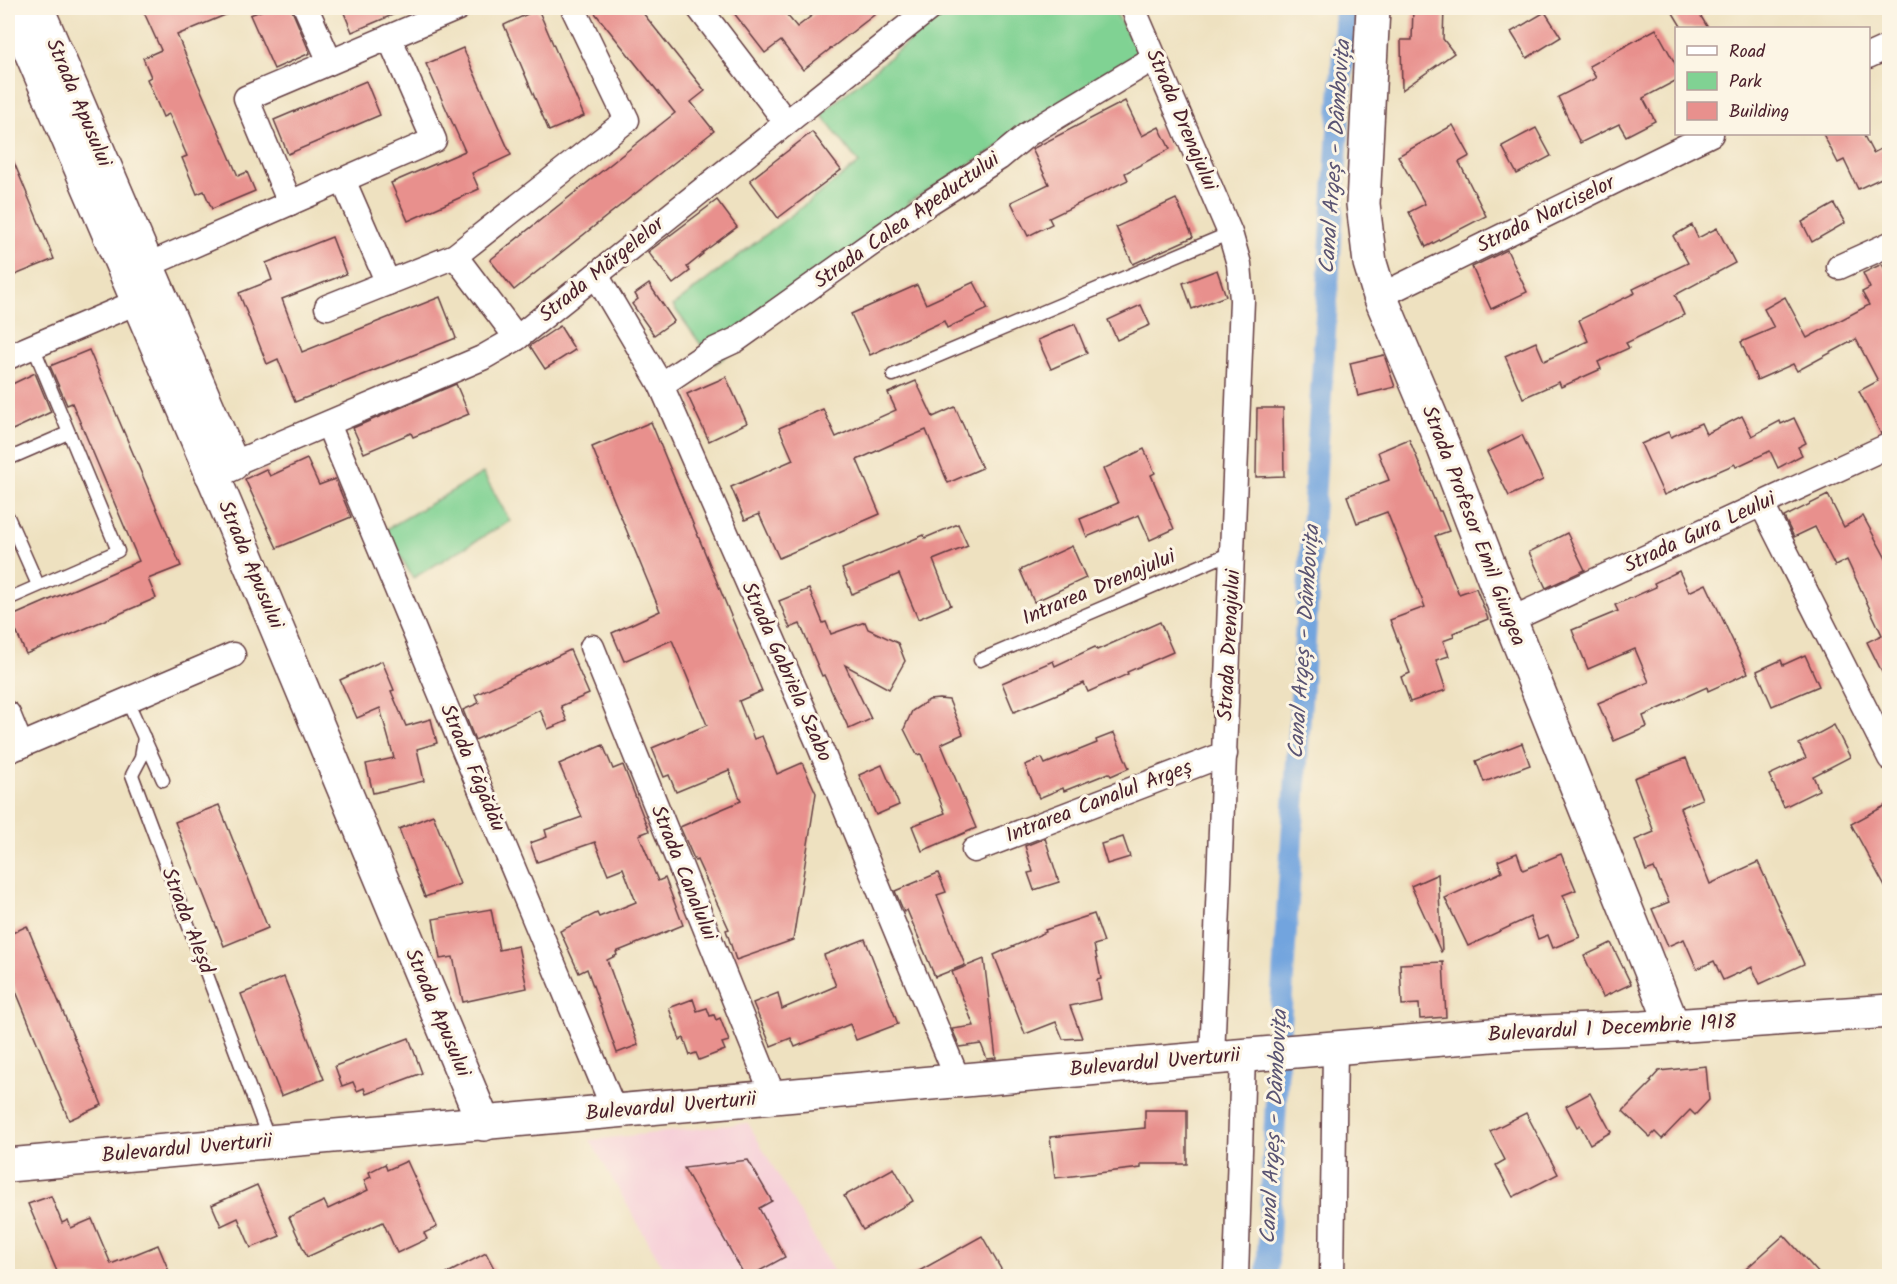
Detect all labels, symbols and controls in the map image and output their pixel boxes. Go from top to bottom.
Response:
legend [1675,27,1870,135]
street label: Strada Apusului [36,33,120,173]
water label: Canal Argeș - Dâmbovița [1310,37,1362,275]
text: Road [1729,38,1766,67]
street label: Strada Drenajului [1136,44,1226,197]
text: Park [1729,68,1762,97]
text: Building [1729,98,1789,127]
street label: Strada Calea Apeductului [807,144,1008,298]
street label: Strada Narciselor [1471,167,1622,263]
street label: Strada Mărgelelor [532,208,673,331]
street label: Strada Profesor Emil Giurgea [1412,401,1534,651]
street label: Strada Gura Leului [1619,483,1782,583]
street label: Strada Apusului [208,495,292,635]
water label: Canal Argeș - Dâmbovița [1279,522,1331,760]
street label: Intrarea Drenajului [1017,540,1182,635]
street label: Strada Drenajului [1210,567,1250,722]
street label: Strada Gabriela Szabo [731,577,841,767]
street label: Strada Făgădău [430,699,514,837]
street label: Intrarea Canalul Argeș [1001,751,1197,853]
street label: Strada Canalului [641,800,726,947]
street label: Strada Aleșd [152,863,223,979]
street label: Strada Apusului [395,943,479,1083]
street label: Bulevardul 1 Decembrie 1918 [1487,1006,1737,1052]
water label: Canal Argeș - Dâmbovița [1251,1007,1299,1245]
street label: Bulevardul Uverturii [1068,1039,1243,1087]
street label: Bulevardul Uverturii [584,1083,759,1131]
street label: Bulevardul Uverturii [100,1125,275,1173]

